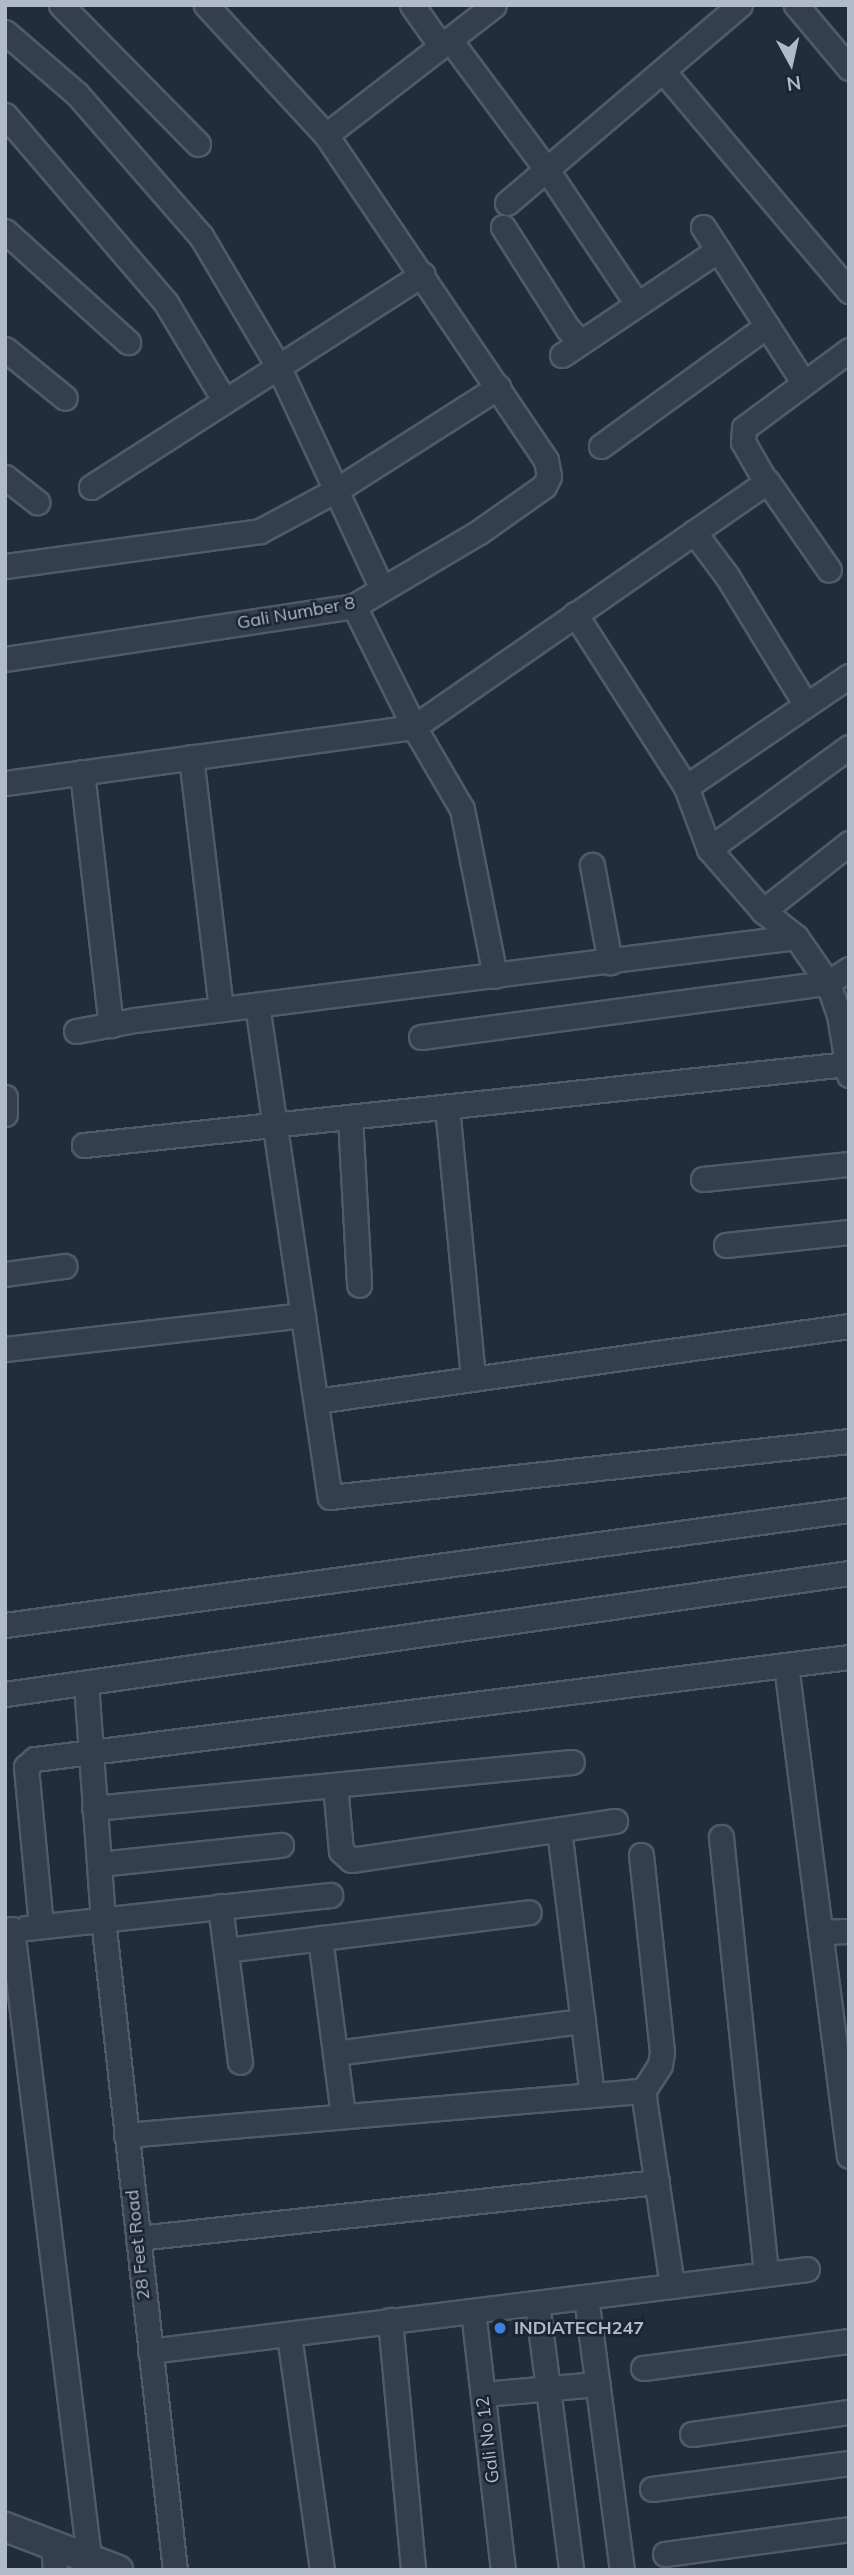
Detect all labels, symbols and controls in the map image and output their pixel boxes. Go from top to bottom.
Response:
north arrow [756,28,826,98]
text: N [785,71,803,97]
street label: Gali Number 8 [235,592,357,634]
street label: 28 Feet Road [121,2189,155,2301]
place label: INDIATECH247 [514,2317,644,2339]
marker: INDIATECH247 [492,2320,508,2336]
street label: Gali No 12 [472,2395,504,2485]

